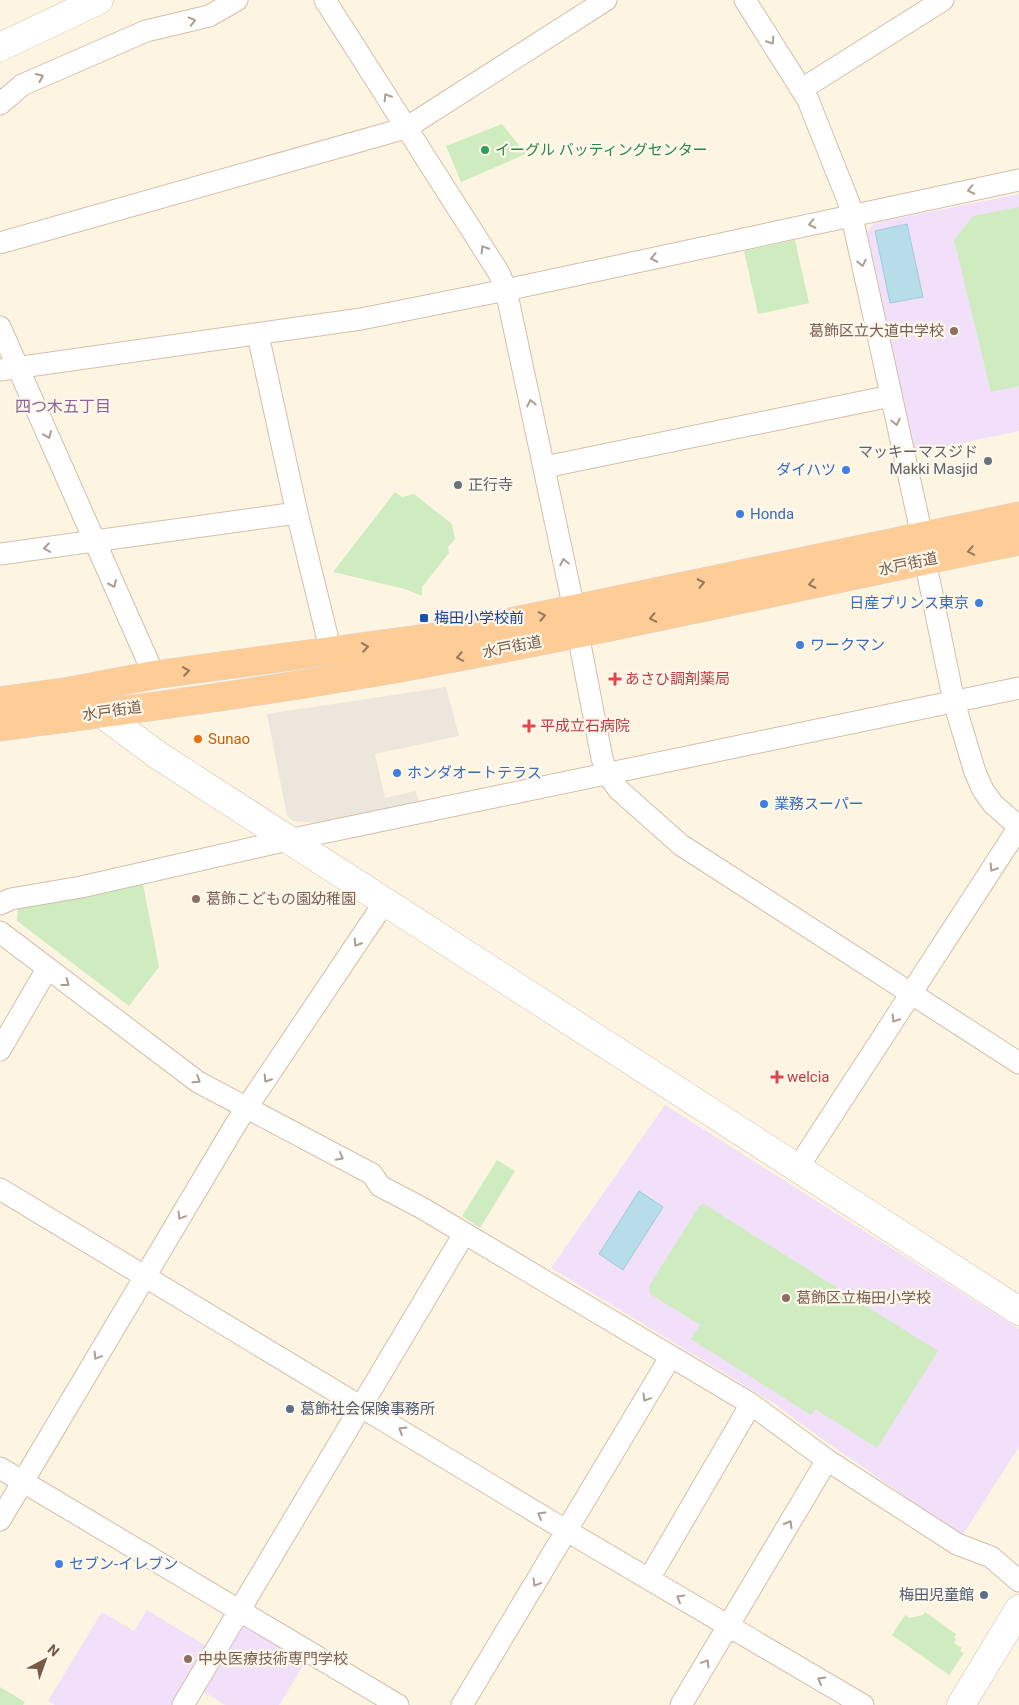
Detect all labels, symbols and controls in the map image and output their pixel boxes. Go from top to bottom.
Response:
one-way arrow [187,16,196,27]
one-way arrow [765,36,775,45]
one-way arrow [35,73,44,84]
one-way arrow [383,94,393,103]
place label: イーグル バッティングセンター [495,141,708,159]
marker: イーグル バッティングセンター [479,144,491,156]
one-way arrow [967,185,976,195]
one-way arrow [808,218,817,229]
one-way arrow [481,245,490,254]
one-way arrow [649,253,658,263]
one-way arrow [857,259,867,268]
place label: 葛飾区立大道中学校 [809,322,944,340]
marker: 葛飾区立大道中学校 [948,325,960,337]
district label: 四つ木五丁目 [15,397,111,416]
one-way arrow [526,398,536,407]
one-way arrow [891,418,901,427]
one-way arrow [41,430,52,439]
place label: マッキーマスジド Makki Masjid [858,443,978,478]
marker: マッキーマスジド Makki Masjid [982,455,994,467]
place label: ダイハツ [776,461,836,479]
marker: ダイハツ [840,464,852,476]
place label: 正行寺 [468,476,513,494]
marker: 正行寺 [452,479,464,491]
place label: Honda [750,505,794,523]
marker: Honda [734,508,746,520]
one-way arrow [42,542,51,552]
one-way arrow [967,545,976,555]
street label: 水戸街道 [877,549,939,579]
one-way arrow [559,557,570,566]
one-way arrow [697,578,706,588]
one-way arrow [808,578,817,589]
one-way arrow [106,579,117,588]
place label: 日産プリンス東京 [849,594,969,612]
marker: 日産プリンス東京 [973,597,985,609]
place label: 梅田小学校前 [434,609,524,627]
one-way arrow [538,611,546,621]
marker: 梅田小学校前 [418,612,430,624]
one-way arrow [649,612,658,622]
street label: 水戸街道 [481,632,543,662]
place label: ワークマン [810,636,885,654]
marker: ワークマン [794,639,806,651]
one-way arrow [360,642,369,652]
one-way arrow [455,651,464,662]
one-way arrow [183,666,191,677]
place label: あさひ調剤薬局 [625,670,730,688]
marker: あさひ調剤薬局 [609,673,621,685]
street label: 水戸街道 [81,698,143,724]
place label: 平成立石病院 [540,717,630,735]
marker: 平成立石病院 [522,719,536,733]
place label: Sunao [208,730,250,748]
marker: Sunao [192,733,204,745]
place label: ホンダオートテラス [407,764,542,782]
marker: ホンダオートテラス [391,767,403,779]
place label: 業務スーパー [774,795,864,813]
marker: 業務スーパー [758,798,770,810]
one-way arrow [989,862,999,871]
place label: 葛飾こどもの園幼稚園 [206,890,356,908]
marker: 葛飾こどもの園幼稚園 [190,893,202,905]
one-way arrow [354,938,363,947]
one-way arrow [60,977,70,986]
one-way arrow [892,1013,901,1023]
place label: welcia [787,1068,830,1086]
marker: welcia [771,1071,783,1083]
one-way arrow [264,1073,273,1083]
one-way arrow [191,1074,200,1083]
one-way arrow [335,1151,344,1161]
one-way arrow [177,1211,187,1220]
place label: 葛飾区立梅田小学校 [796,1289,931,1307]
marker: 葛飾区立梅田小学校 [780,1292,792,1304]
one-way arrow [94,1350,104,1359]
one-way arrow [643,1393,653,1402]
place label: 葛飾社会保険事務所 [300,1400,435,1418]
marker: 葛飾社会保険事務所 [284,1403,296,1415]
one-way arrow [399,1427,408,1437]
one-way arrow [537,1511,546,1521]
one-way arrow [783,1520,793,1529]
place label: セブン-イレブン [69,1555,178,1573]
marker: セブン-イレブン [53,1558,65,1570]
one-way arrow [533,1577,543,1586]
place label: 梅田児童館 [899,1586,974,1604]
marker: 梅田児童館 [978,1589,990,1601]
one-way arrow [677,1594,686,1604]
north arrow [20,1635,70,1685]
text: N [45,1641,63,1659]
place label: 中央医療技術専門学校 [198,1650,348,1668]
marker: 中央医療技術専門学校 [182,1653,194,1665]
one-way arrow [700,1660,710,1669]
one-way arrow [817,1677,826,1687]

